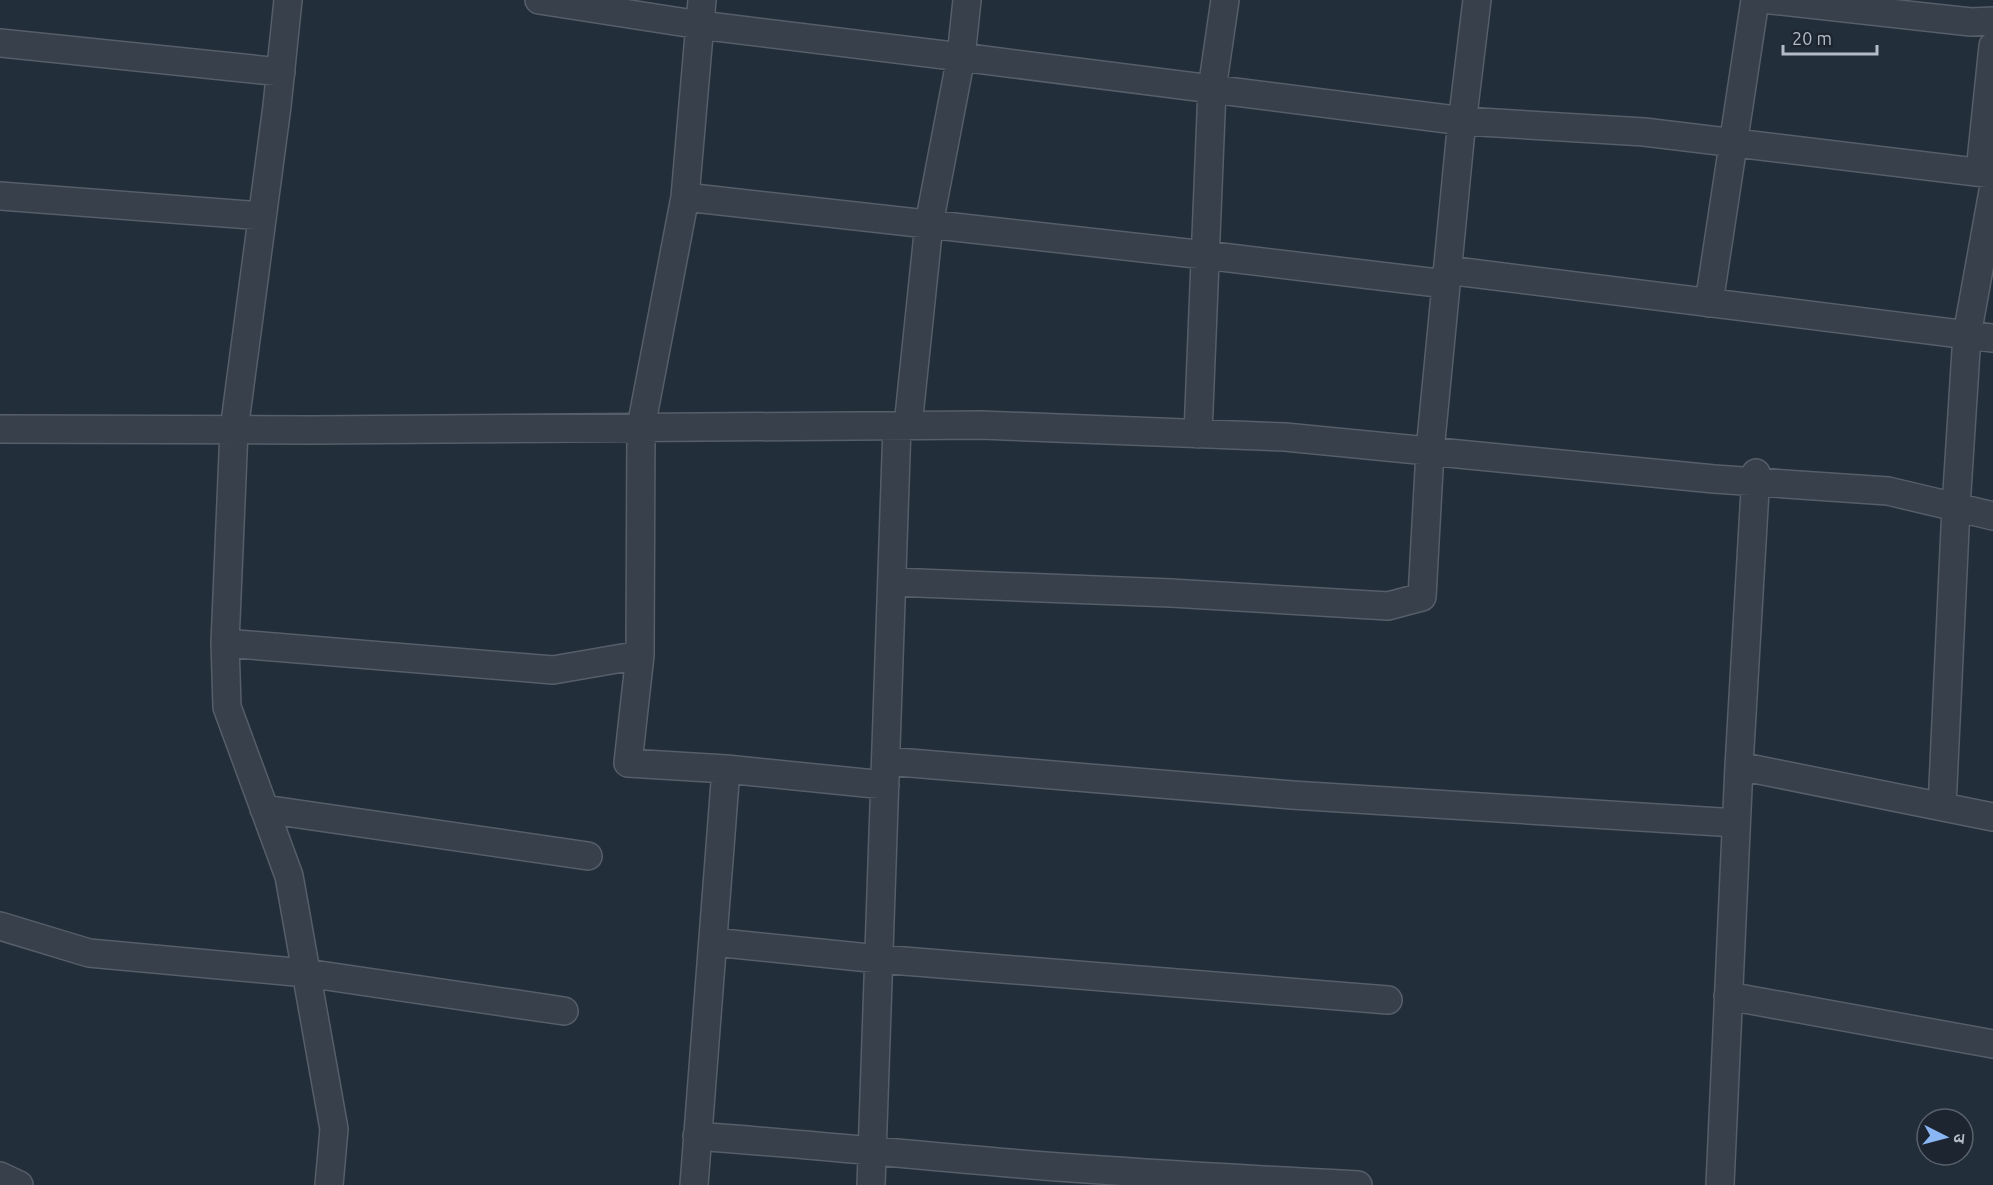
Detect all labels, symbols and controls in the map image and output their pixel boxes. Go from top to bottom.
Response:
scale bar [1783,18,1878,56]
text: 20 m [1792,28,1832,48]
north arrow [1915,1107,1975,1167]
text: उ [1950,1133,1969,1145]

